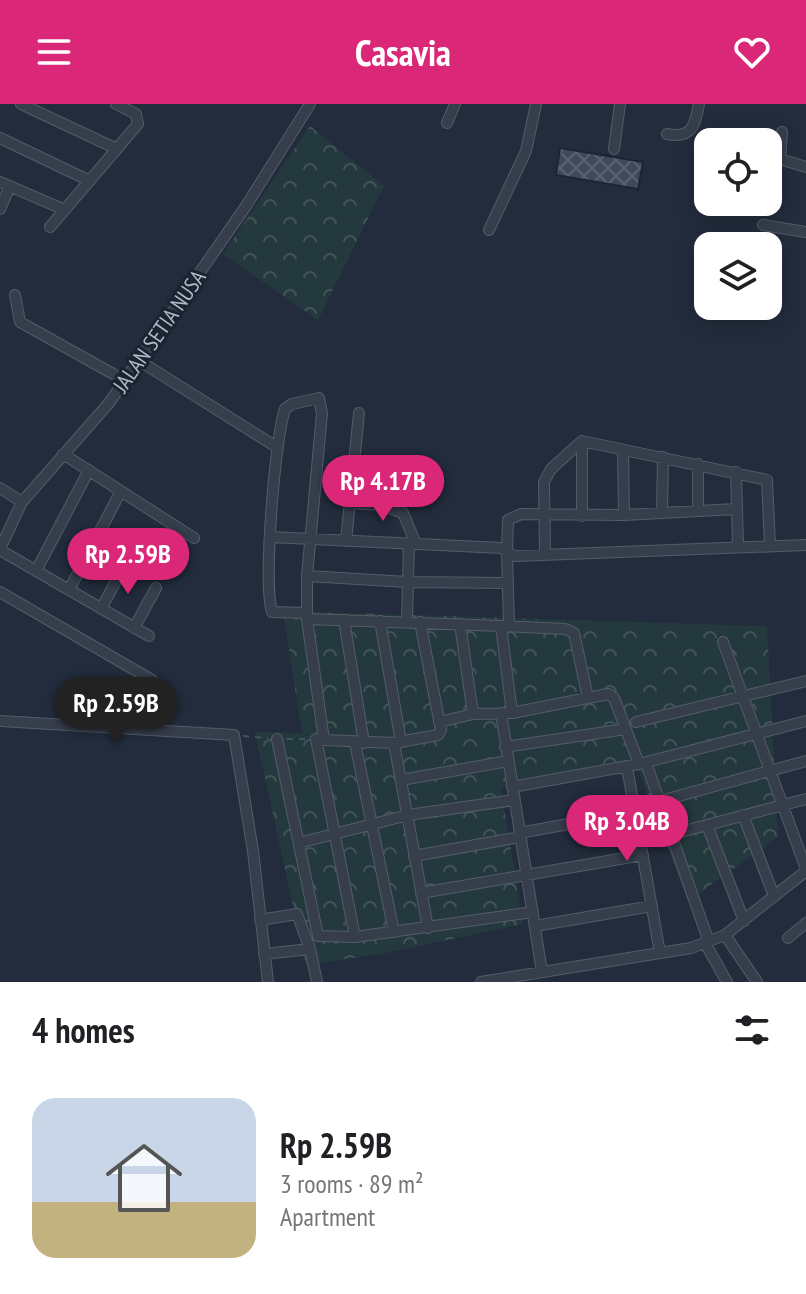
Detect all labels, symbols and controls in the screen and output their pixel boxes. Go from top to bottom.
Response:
text: Casavia [355,29,451,76]
icon: menu [32,30,76,74]
icon: heart [730,30,774,74]
map controls [694,128,782,320]
button: locate [694,128,782,216]
button: layers [694,232,782,320]
street label: JALAN SETIA NUSA [106,264,212,398]
pin: Rp 4.17B [300,455,466,523]
text: Rp 4.17B [340,464,426,497]
pin: Rp 2.59B [45,528,211,596]
text: Rp 2.59B [85,537,171,570]
pin: Rp 2.59B [33,677,199,745]
text: Rp 2.59B [73,686,159,719]
pin: Rp 3.04B [544,795,710,863]
text: Rp 3.04B [584,804,670,837]
text: 4 homes [32,1008,135,1052]
icon: filters [730,1008,774,1052]
text: Rp 2.59B [280,1123,392,1167]
icon: home [96,1130,192,1226]
text: 3 rooms · 89 m² [280,1167,424,1200]
text: Apartment [280,1200,375,1233]

